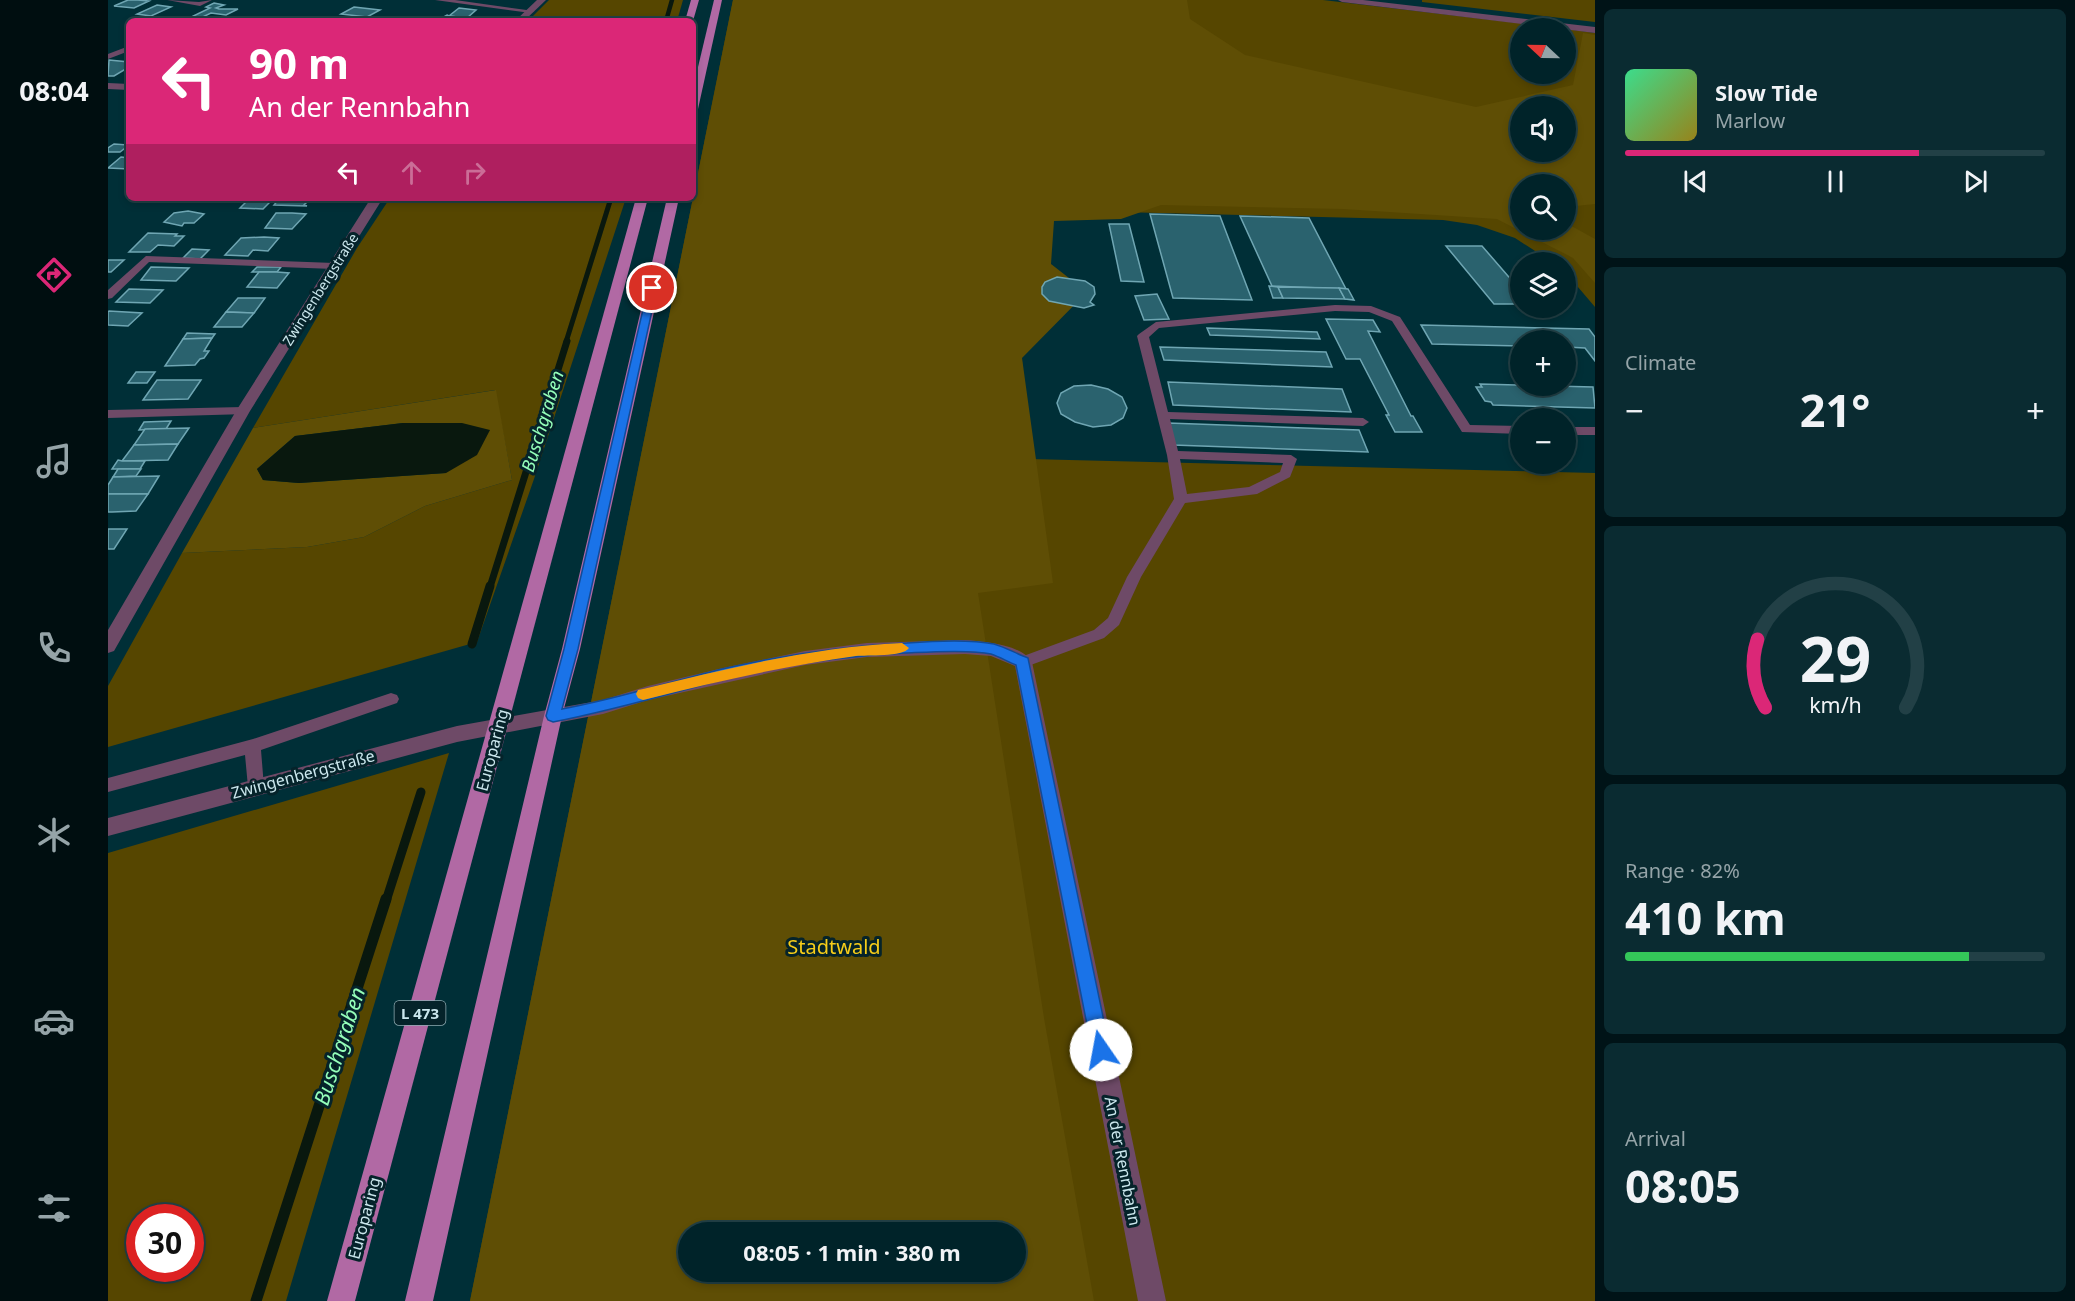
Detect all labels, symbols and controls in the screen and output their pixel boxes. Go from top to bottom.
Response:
north arrow [1510,18,1576,84]
map controls [1510,18,1576,474]
text: 90 m [249,34,349,91]
icon: left [150,42,228,120]
text: 08:04 [19,72,89,109]
text: Slow Tide [1715,77,1818,107]
text: An der Rennbahn [249,88,470,125]
button: sound [1510,96,1576,162]
text: Marlow [1715,107,1785,134]
icon: left [332,156,365,189]
icon: ahead [395,156,428,189]
icon: right [458,156,491,189]
icon: previous [1679,165,1712,198]
icon: pause [1819,165,1852,198]
icon: next [1959,165,1992,198]
button: search [1510,174,1576,240]
street label: Zwingenbergstraße [278,229,362,349]
button: layers [1510,252,1576,318]
icon: directions [33,254,75,296]
pin [626,262,677,313]
icon: arrive [635,271,668,304]
button: + [1510,330,1576,396]
text: Climate [1625,349,1696,376]
water label: Buschgraben [515,367,569,475]
text: 21° [1800,379,1870,440]
text: − [1625,388,1644,433]
text: + [2026,388,2045,433]
button: − [1510,408,1576,474]
icon: music [33,440,75,482]
text: 29 [1799,615,1871,700]
icon: phone [33,627,75,669]
text: km/h [1809,690,1861,719]
street label: Europaring [470,707,514,793]
street label: Zwingenbergstraße [229,744,377,804]
icon: climate [33,814,75,856]
text: Range · 82% [1625,857,1740,884]
text: 410 km [1625,887,1786,948]
park label: Stadtwald [787,933,881,960]
water label: Buschgraben [307,984,371,1108]
icon: car [33,1000,75,1042]
road number: L 473 [394,1001,446,1025]
position arrow [1069,1018,1133,1082]
street label: An der Rennbahn [1100,1094,1146,1228]
text: Arrival [1625,1125,1686,1152]
text: 08:05 [1625,1155,1741,1216]
street label: Europaring [342,1175,386,1261]
icon: filters [33,1187,75,1229]
speed limit sign: 30 [126,1204,204,1282]
text: 08:05 · 1 min · 380 m [743,1237,961,1267]

